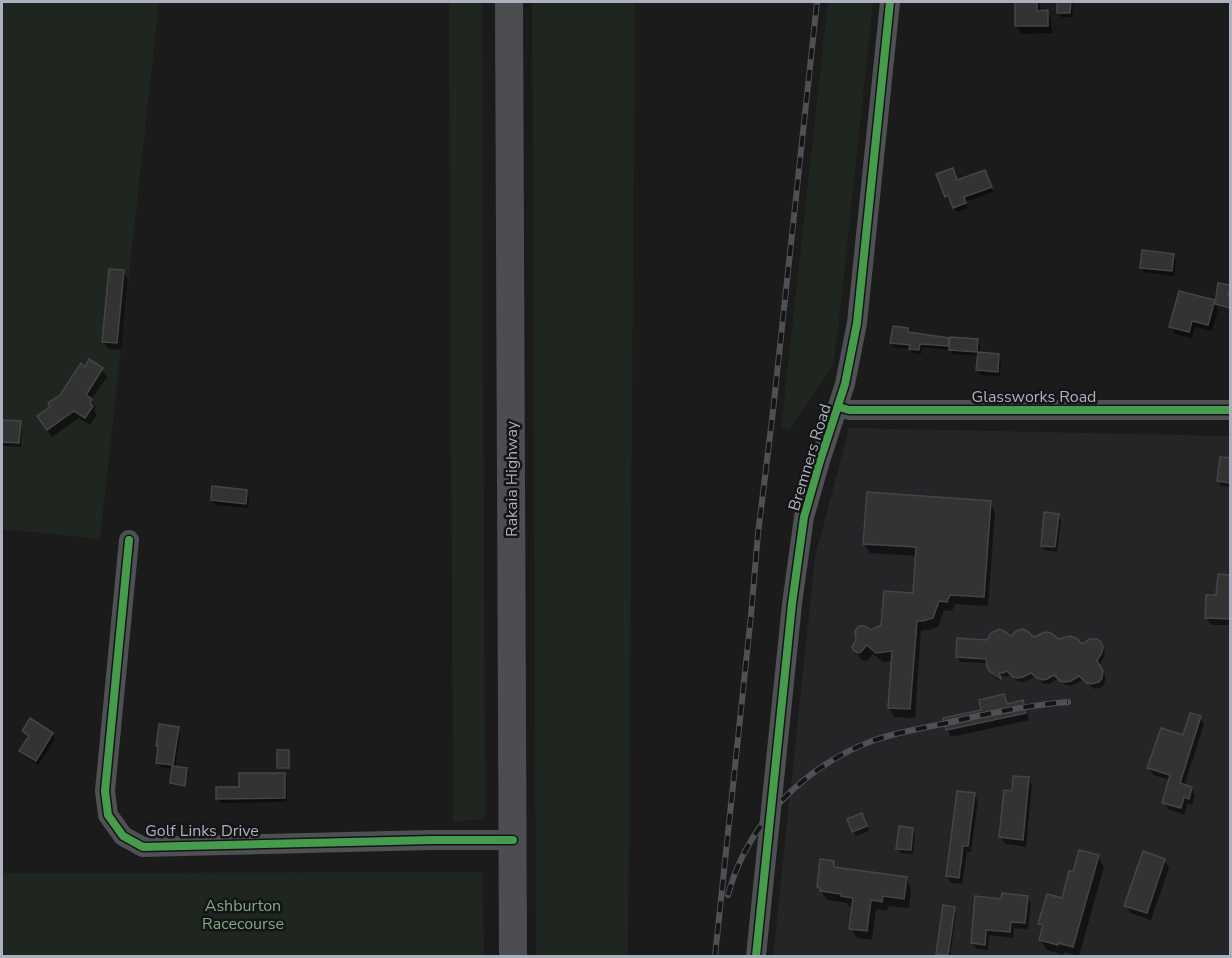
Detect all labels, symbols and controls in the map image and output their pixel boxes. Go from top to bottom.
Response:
street label: Glassworks Road [972,386,1096,408]
street label: Bremners Road [783,401,837,514]
street label: Rakaia Highway [501,420,523,537]
street label: Golf Links Drive [145,820,259,842]
park label: Ashburton Racecourse [202,895,284,935]

